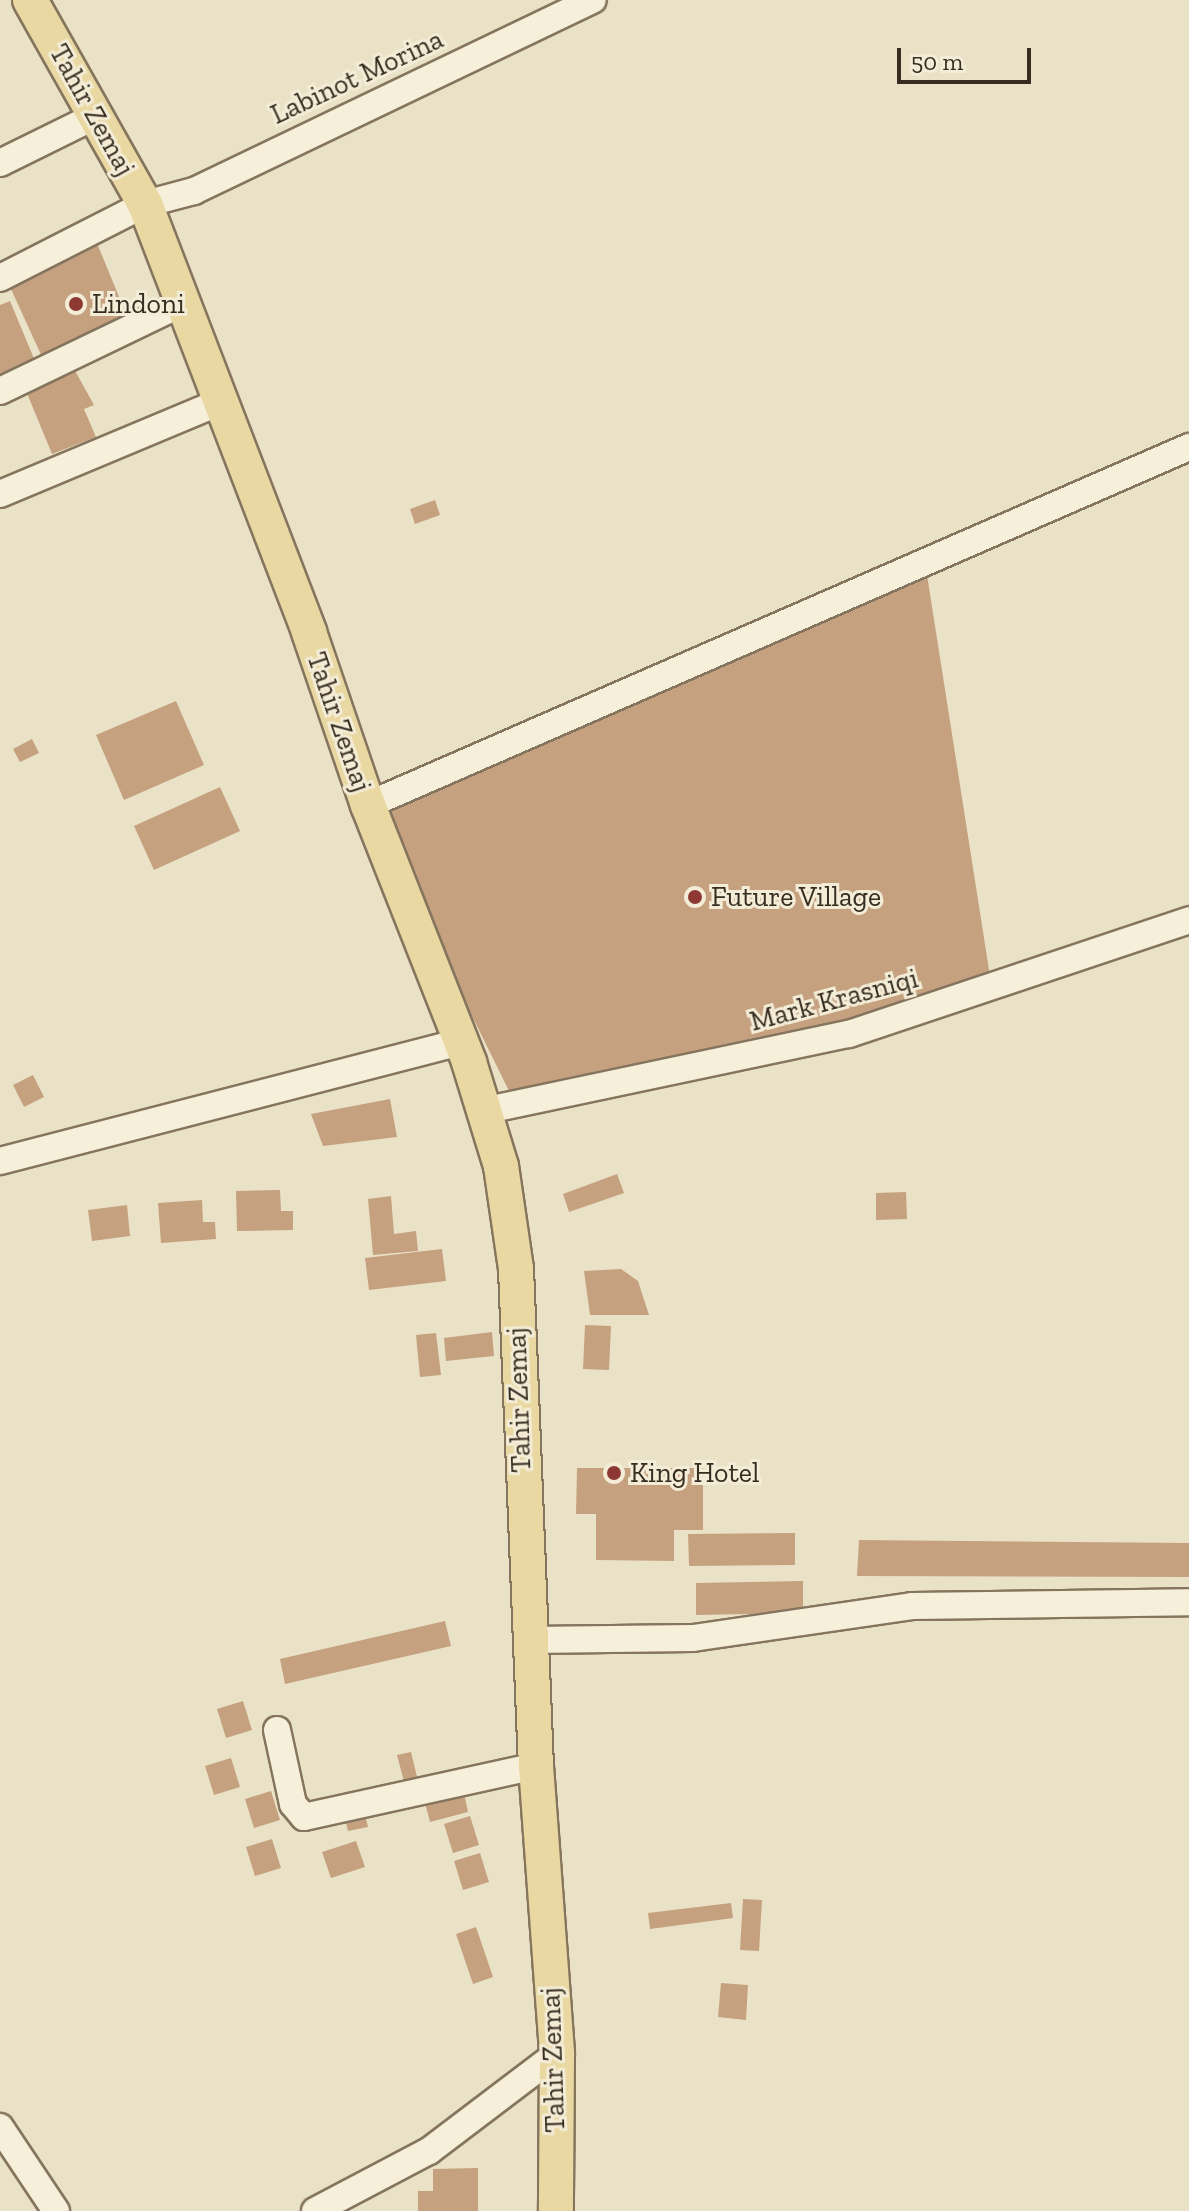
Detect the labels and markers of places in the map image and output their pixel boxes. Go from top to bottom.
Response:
place label: Lindoni [92,287,185,321]
marker: Lindoni [67,295,85,313]
place label: Future Village [711,880,882,914]
marker: Future Village [686,888,704,906]
place label: King Hotel [630,1456,759,1490]
marker: King Hotel [605,1464,623,1482]

